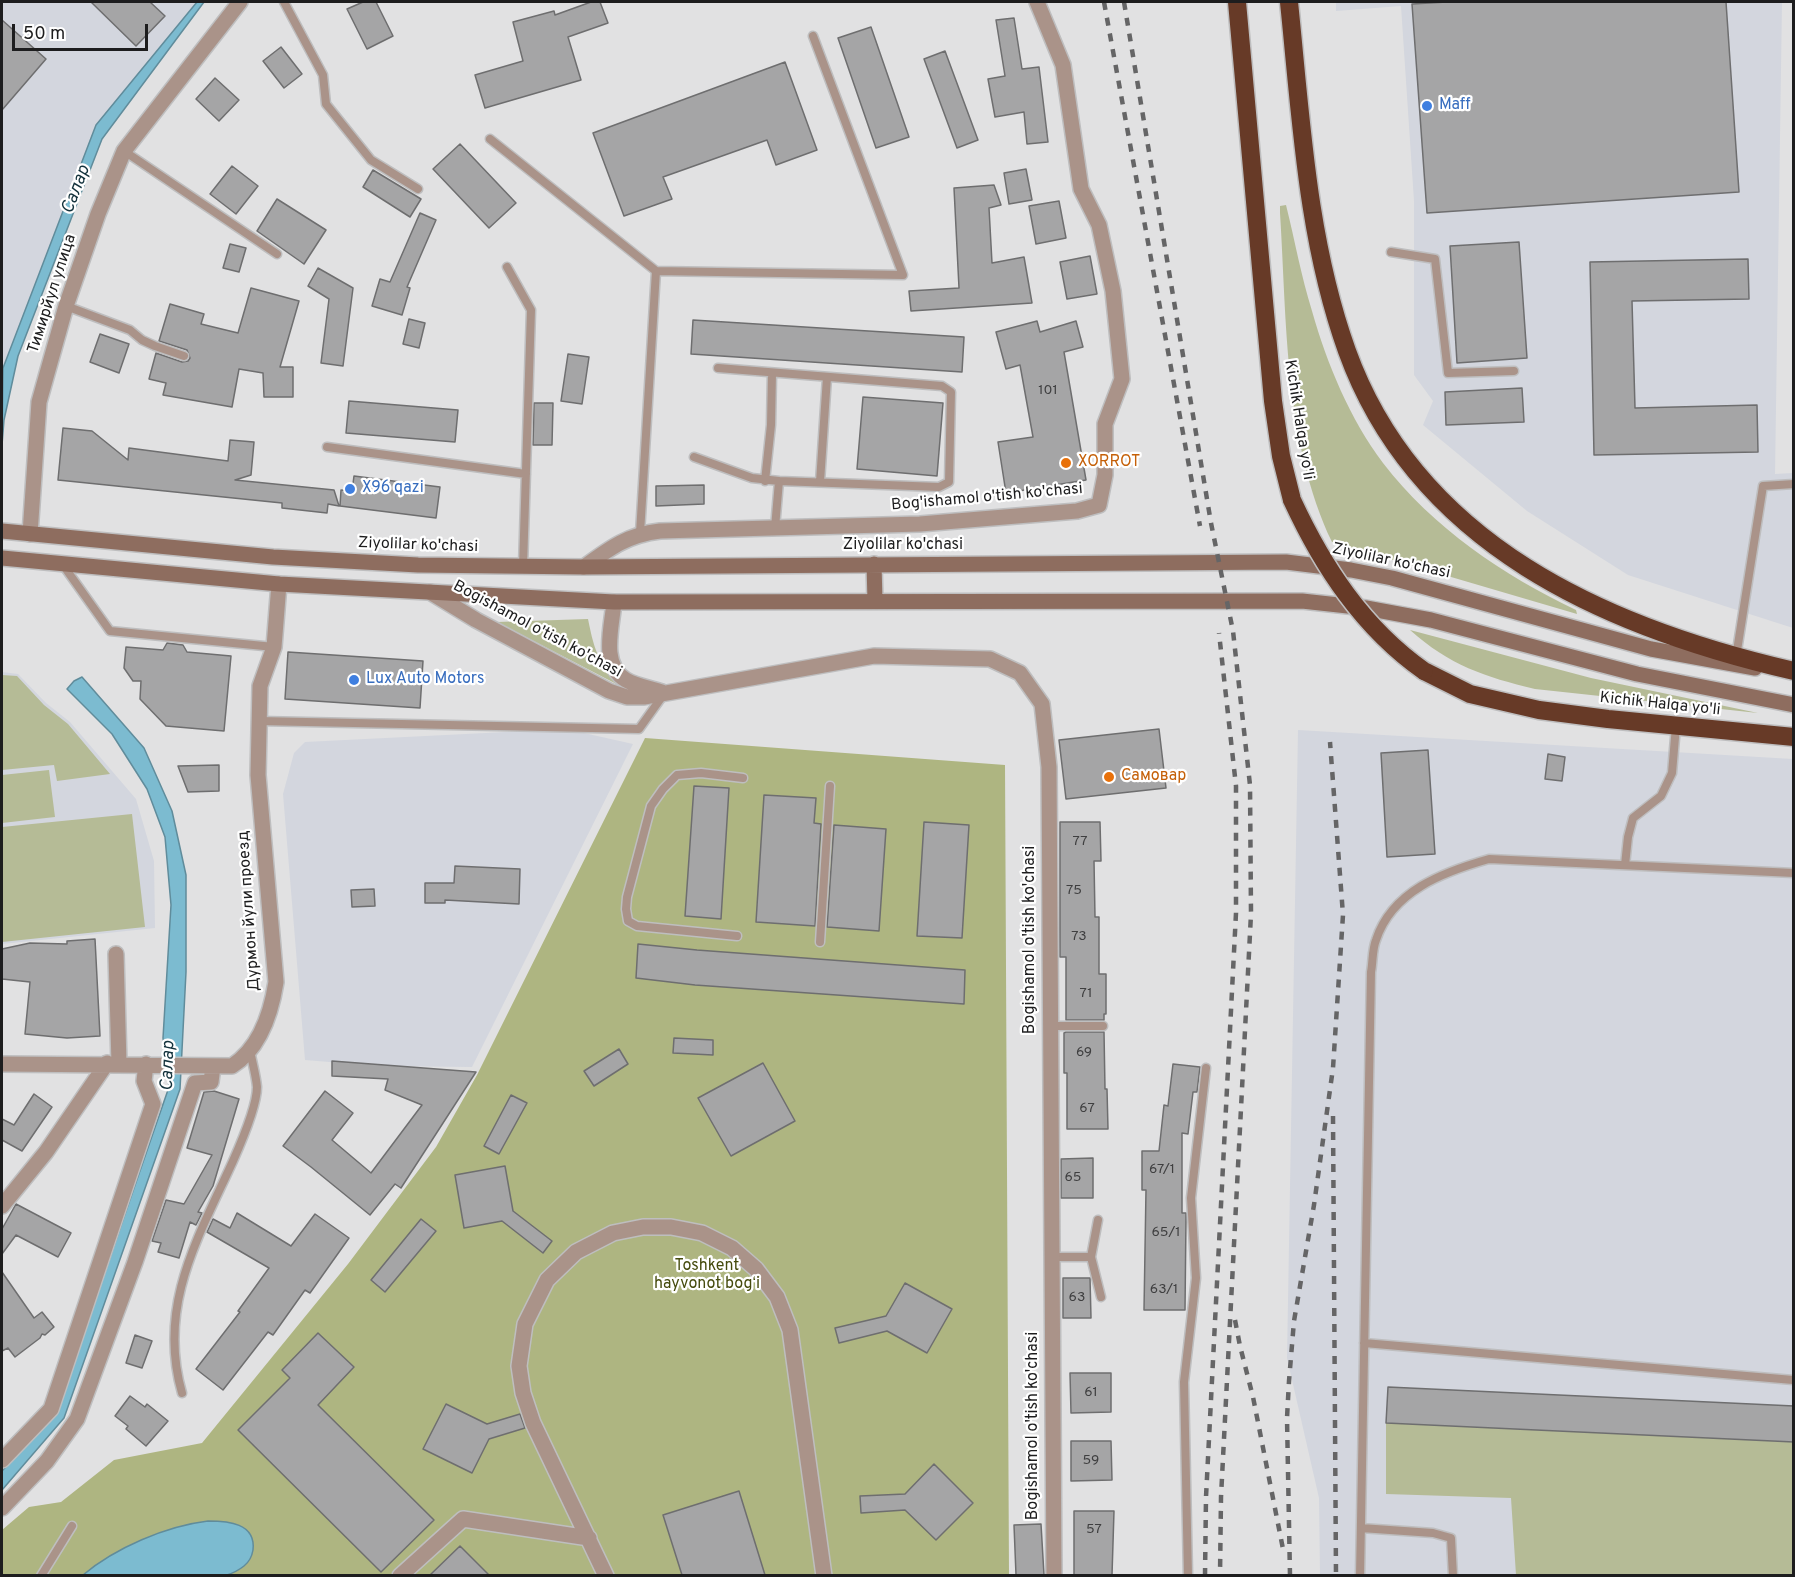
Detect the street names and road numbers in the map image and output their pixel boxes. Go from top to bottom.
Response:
street label: Тимирйул улица [25,232,81,356]
street label: Kichik Halqa yo'li [1279,358,1317,482]
street label: Bog'ishamol o'tish ko'chasi [890,480,1084,516]
street label: Ziyolilar ko'chasi [358,534,478,558]
street label: Ziyolilar ko'chasi [843,536,963,556]
street label: Ziyolilar ko'chasi [1330,540,1452,584]
street label: Bogishamol o'tish ko'chasi [449,577,625,683]
street label: Kichik Halqa yo'li [1599,689,1721,721]
street label: Дурмон йули проезд [235,830,265,992]
street label: Bogishamol o'tish ko'chasi [1021,846,1041,1034]
street label: Bogishamol o'tish ko'chasi [1024,1332,1044,1520]

